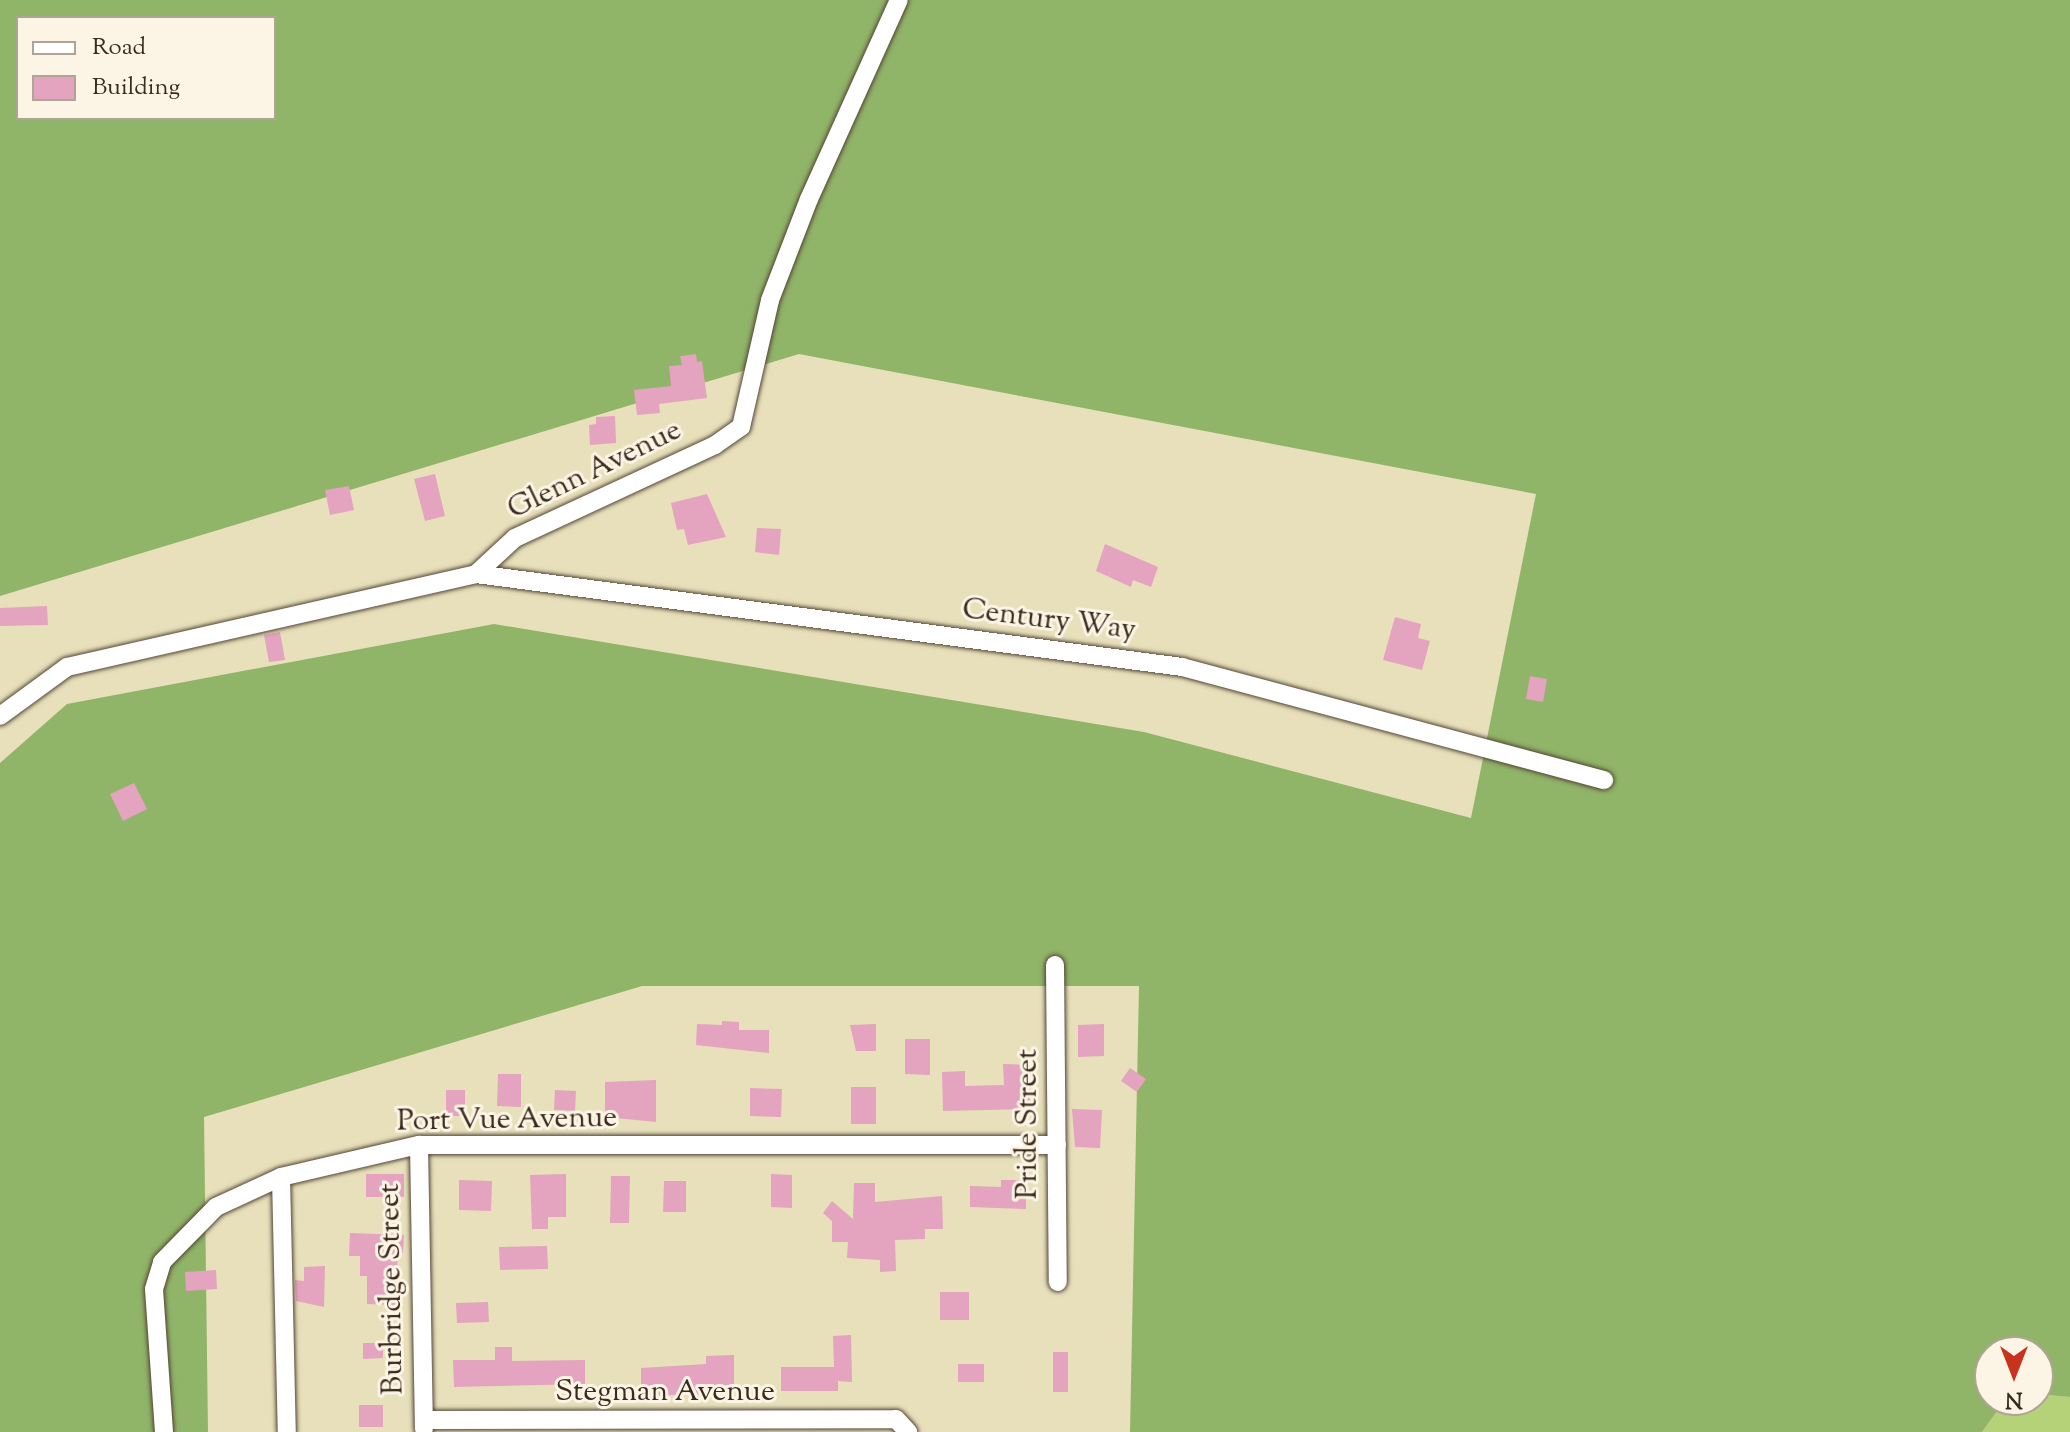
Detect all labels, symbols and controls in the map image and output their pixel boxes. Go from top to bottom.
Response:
legend [16,16,276,120]
text: Road [92,31,146,65]
text: Building [92,71,180,105]
street label: Glenn Avenue [502,413,688,529]
street label: Century Way [960,592,1138,650]
street label: Pride Street [1011,1049,1047,1199]
street label: Port Vue Avenue [397,1101,617,1141]
street label: Burbridge Street [373,1183,413,1395]
north arrow [1974,1336,2054,1416]
street label: Stegman Avenue [555,1375,775,1411]
text: N [2005,1382,2023,1414]

